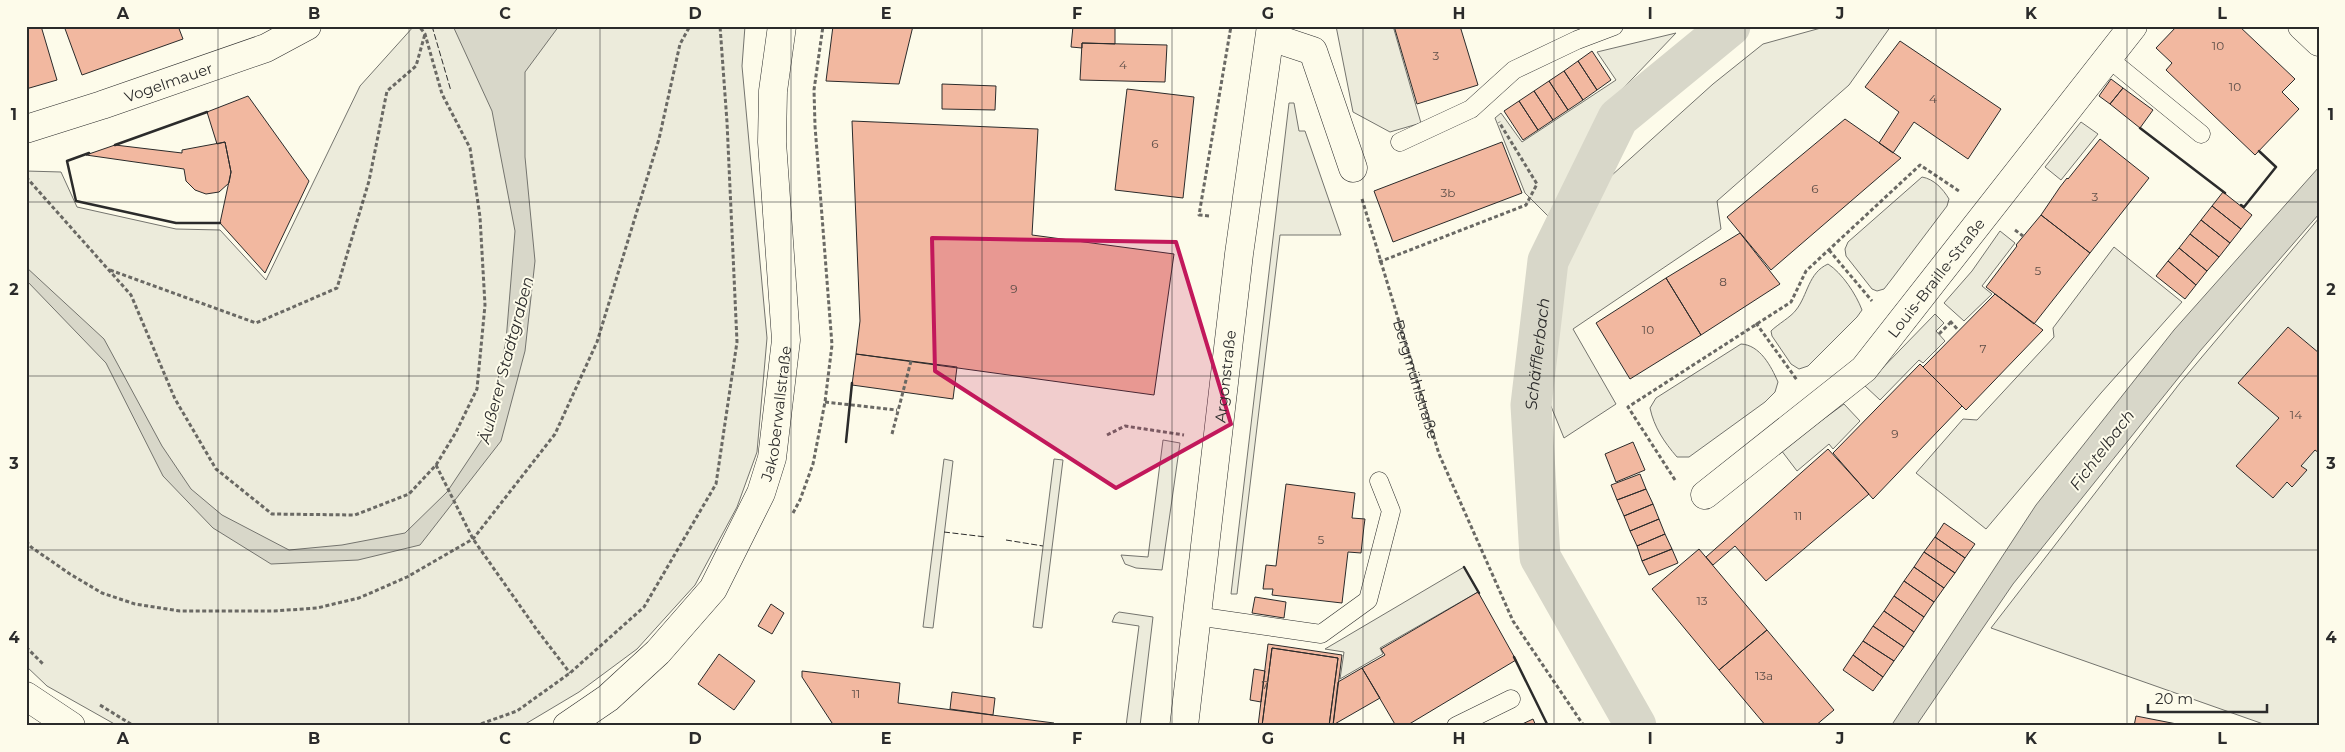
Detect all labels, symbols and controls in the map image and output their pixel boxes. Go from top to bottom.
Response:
text: A [116,4,130,23]
text: B [308,4,320,23]
text: C [499,4,511,23]
text: D [688,4,702,23]
text: E [881,4,891,23]
text: F [1072,4,1082,23]
text: G [1262,4,1274,23]
text: H [1453,4,1465,23]
text: I [1647,4,1653,23]
text: J [1835,4,1844,23]
text: K [2025,4,2038,23]
text: L [2217,4,2227,23]
house number: 10 [2212,38,2224,53]
house number: 3 [1433,48,1440,63]
house number: 4 [1119,57,1127,72]
street label: Vogelmauer [122,58,215,106]
house number: 10 [2229,79,2241,94]
house number: 4 [1929,91,1937,106]
text: 1 [11,105,17,124]
text: 1 [2328,105,2334,124]
house number: 6 [1151,136,1159,151]
house number: 6 [1811,181,1819,196]
house number: 3b [1441,185,1455,200]
house number: 3 [2092,189,2099,204]
street label: Louis-Braille-Straße [1883,214,1988,341]
house number: 5 [2035,263,2042,278]
water label: Äußerer Stadtgraben [473,274,537,447]
house number: 8 [1719,274,1727,289]
text: 2 [9,280,19,299]
text: 2 [2326,280,2336,299]
house number: 9 [1010,281,1018,296]
water label: Schäfflerbach [1521,297,1553,411]
street label: Bergmühlstraße [1389,317,1443,441]
house number: 10 [1642,322,1654,337]
street label: Argonstraße [1210,329,1240,424]
house number: 7 [1979,341,1987,356]
street label: Jakoberwallstraße [756,345,795,484]
water label: Fichtelbach [2066,406,2138,494]
house number: 14 [2290,407,2302,422]
house number: 9 [1891,426,1899,441]
text: 3 [8,454,19,473]
text: 3 [2325,454,2336,473]
house number: 11 [1794,508,1802,523]
house number: 5 [1318,532,1325,547]
house number: 13 [1696,593,1708,608]
text: 4 [8,628,20,647]
text: 4 [2325,628,2337,647]
house number: 13a [1755,668,1773,683]
house number: 7 [1261,677,1269,692]
scale bar [2148,682,2266,714]
house number: 11 [852,686,860,701]
text: 20 m [2155,689,2193,708]
text: A [116,729,130,748]
text: B [308,729,320,748]
text: C [499,729,511,748]
text: D [688,729,702,748]
text: E [881,729,891,748]
text: F [1072,729,1082,748]
text: G [1262,729,1274,748]
text: H [1453,729,1465,748]
text: I [1647,729,1653,748]
text: J [1835,729,1844,748]
text: K [2025,729,2038,748]
text: L [2217,729,2227,748]

